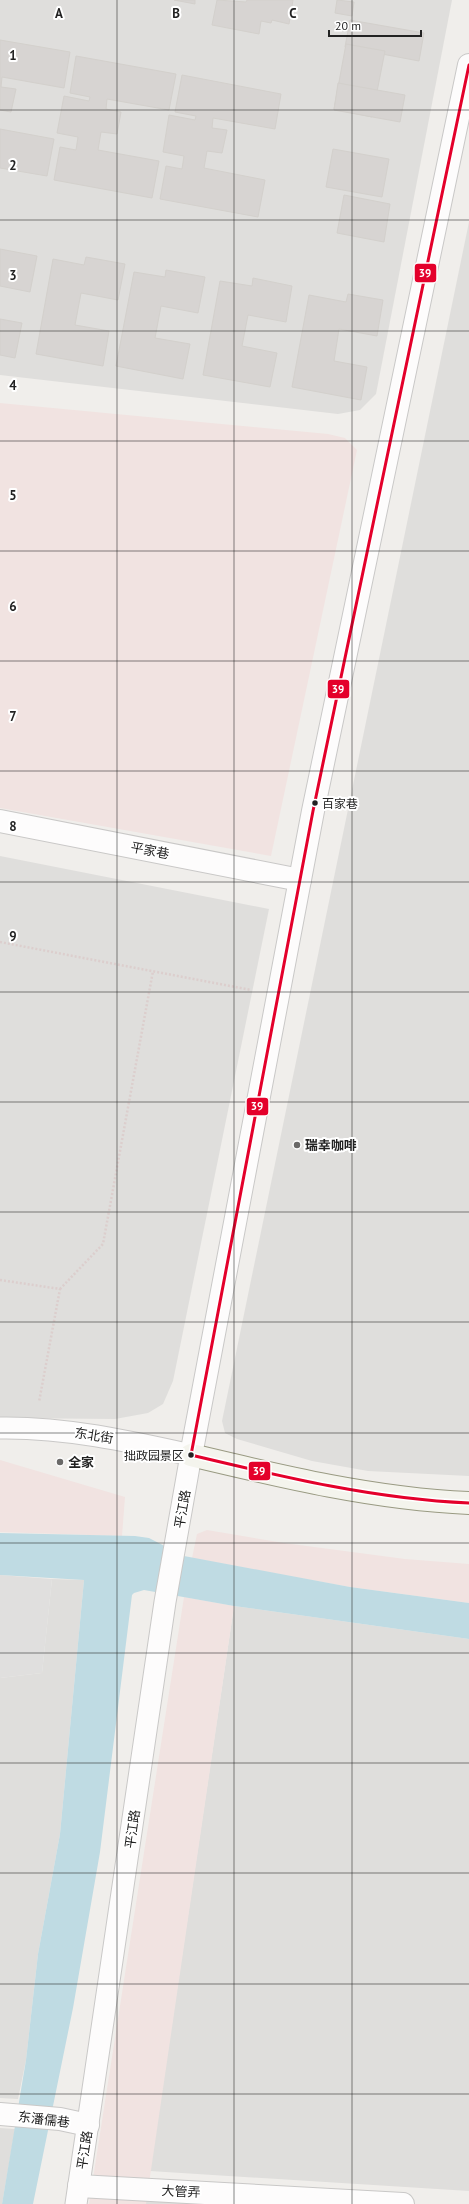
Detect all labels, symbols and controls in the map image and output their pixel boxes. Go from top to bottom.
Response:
text: A [55,5,63,22]
text: B [172,5,180,22]
text: C [289,5,297,22]
scale bar [329,12,421,38]
text: 20 m [335,18,361,33]
text: 1 [9,47,17,64]
text: 2 [9,157,17,174]
line badge: 39 [414,263,437,283]
text: 39 [419,266,431,280]
text: 3 [9,267,17,284]
text: 4 [9,377,17,394]
text: 5 [9,487,17,504]
text: 6 [9,598,17,615]
line badge: 39 [327,679,350,699]
text: 39 [332,682,344,696]
text: 7 [9,708,17,725]
place label: 百家巷 [322,796,358,811]
marker: 百家巷 [310,798,320,808]
text: 8 [9,818,17,835]
street label: 平家巷 [129,838,171,863]
text: 9 [9,928,17,945]
line badge: 39 [246,1097,269,1116]
text: 39 [251,1099,263,1113]
place label: 瑞幸咖啡 [305,1137,357,1154]
marker: 瑞幸咖啡 [292,1140,302,1150]
street label: 东北街 [73,1424,115,1447]
place label: 拙政园景区 [124,1448,184,1463]
marker: 拙政园景区 [186,1450,196,1460]
place label: 全家 [68,1454,94,1471]
marker: 全家 [55,1457,65,1467]
line badge: 39 [248,1461,271,1481]
text: 39 [253,1464,265,1478]
street label: 平江路 [171,1488,194,1530]
street label: 平江路 [121,1809,144,1850]
street label: 东潘儒巷 [17,2108,71,2131]
street label: 平江路 [73,2129,96,2171]
street label: 大管弄 [161,2182,201,2201]

